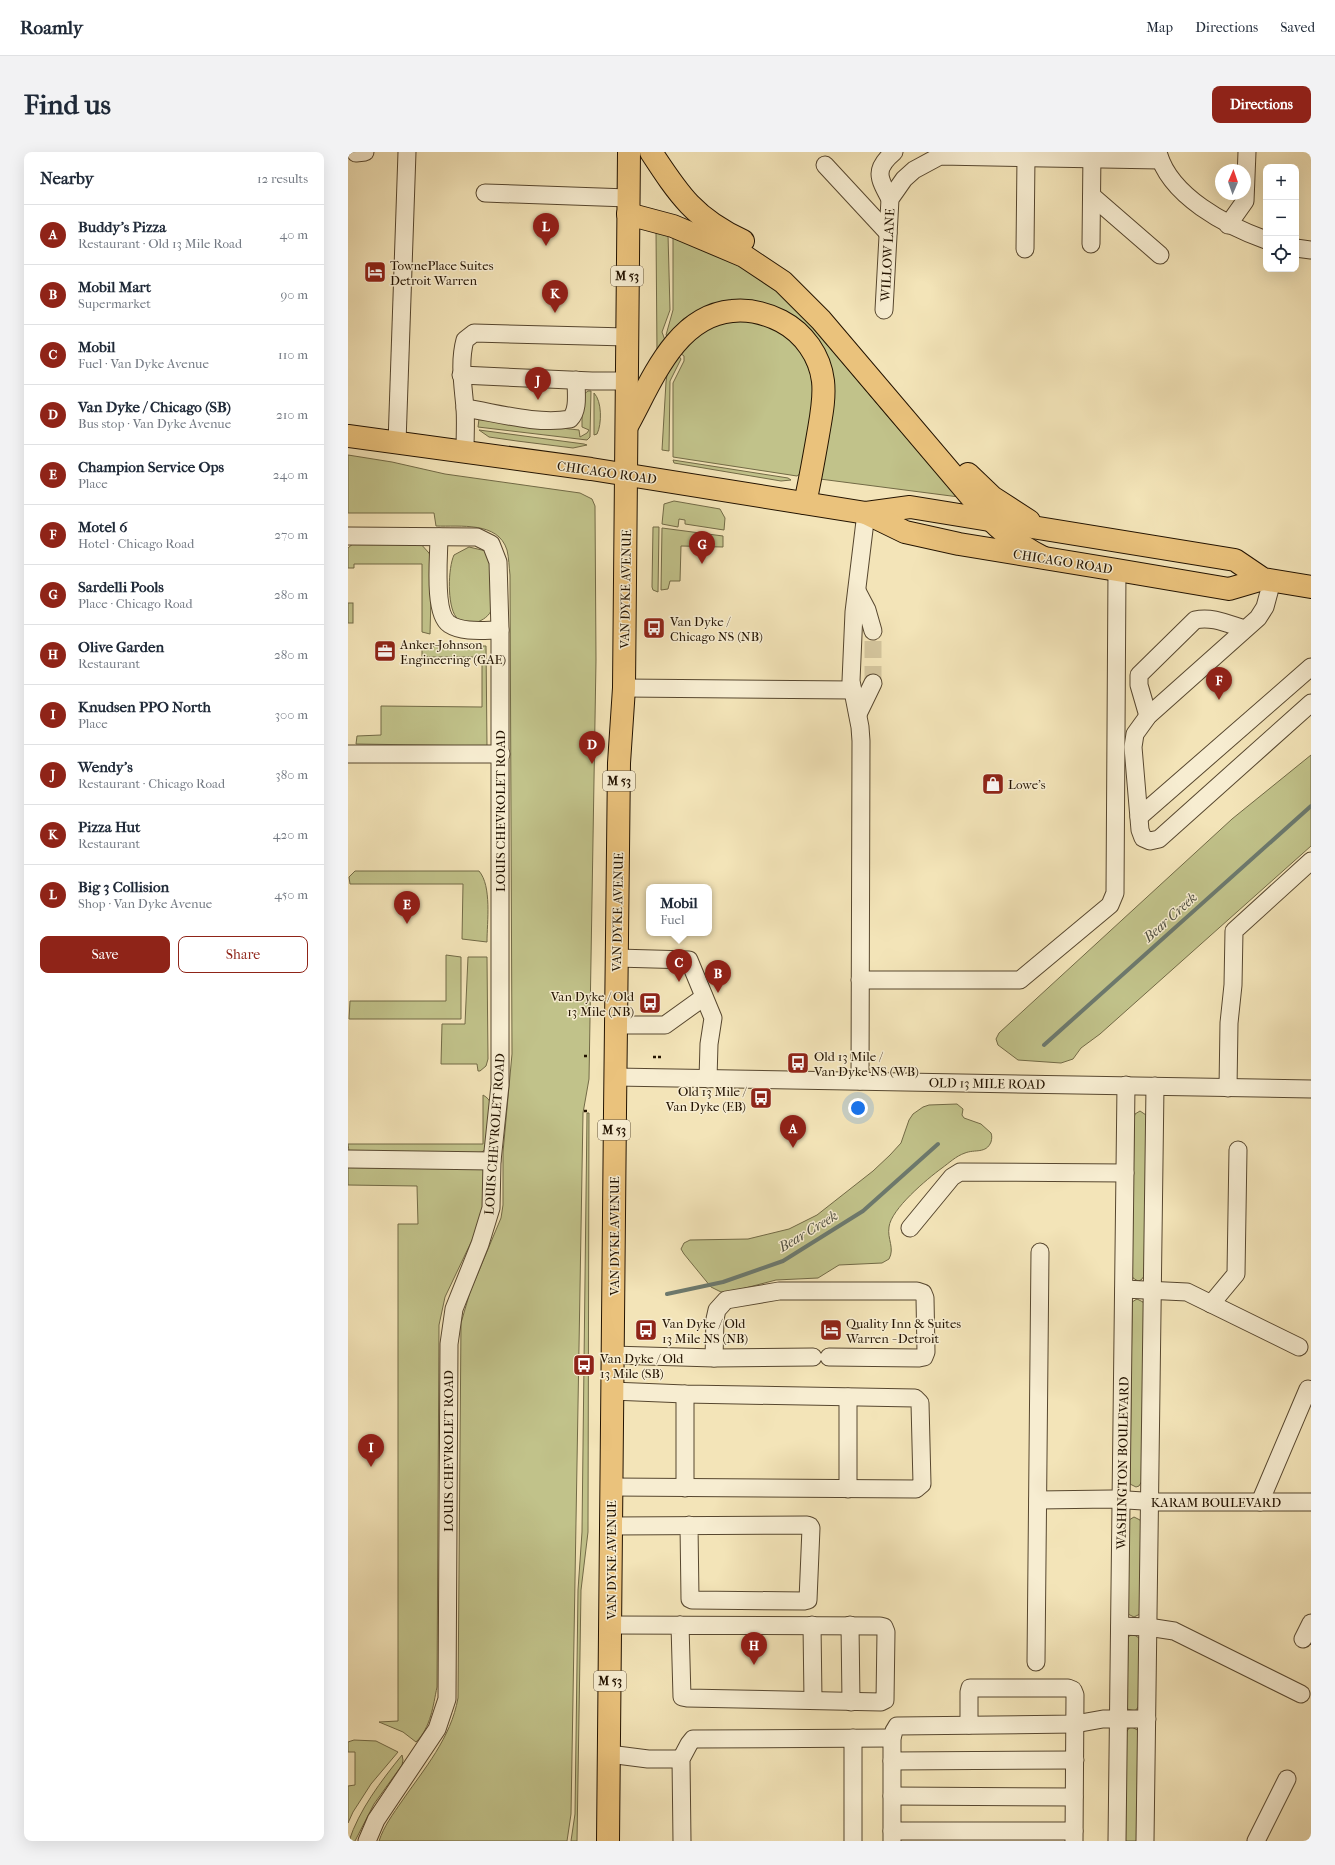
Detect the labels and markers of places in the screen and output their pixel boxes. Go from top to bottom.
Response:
pin: L [533,213,559,246]
place label: TownePlace Suites Detroit Warren [390,258,494,288]
hotel icon: TownePlace Suites Detroit Warren [362,259,388,285]
pin: K [542,280,568,313]
pin: J [525,367,551,400]
pin: G [689,531,715,564]
place label: Van Dyke / Chicago NS (NB) [669,614,763,644]
bus stop icon: Van Dyke / Chicago NS (NB) [641,615,667,641]
place label: Anker-Johnson Engineering (GAE) [399,637,506,667]
office icon: Anker-Johnson Engineering (GAE) [372,638,398,664]
pin: F [1206,667,1232,700]
pin: D [579,731,605,764]
shop icon: Lowe's [980,771,1006,797]
place label: Lowe's [1008,777,1046,792]
pin: E [394,891,420,924]
pin: C [666,949,692,982]
pin: B [705,960,731,993]
place label: Van Dyke / Old 13 Mile (NB) [550,989,635,1019]
bus stop icon: Van Dyke / Old 13 Mile (NB) [637,990,663,1016]
place label: Old 13 Mile / Van Dyke NS (WB) [813,1049,919,1079]
bus stop icon: Old 13 Mile / Van Dyke NS (WB) [785,1050,811,1076]
place label: Old 13 Mile / Van Dyke (EB) [665,1084,748,1114]
bus stop icon: Old 13 Mile / Van Dyke (EB) [748,1085,774,1111]
pin: A [780,1115,806,1148]
place label: Van Dyke / Old 13 Mile NS (NB) [661,1316,748,1346]
place label: Quality Inn & Suites Warren - Detroit [845,1316,961,1346]
bus stop icon: Van Dyke / Old 13 Mile NS (NB) [633,1317,659,1343]
hotel icon: Quality Inn & Suites Warren - Detroit [818,1317,844,1343]
place label: Van Dyke / Old 13 Mile (SB) [599,1351,684,1381]
bus stop icon: Van Dyke / Old 13 Mile (SB) [571,1352,597,1378]
pin: I [358,1434,384,1467]
pin: H [741,1632,767,1665]

